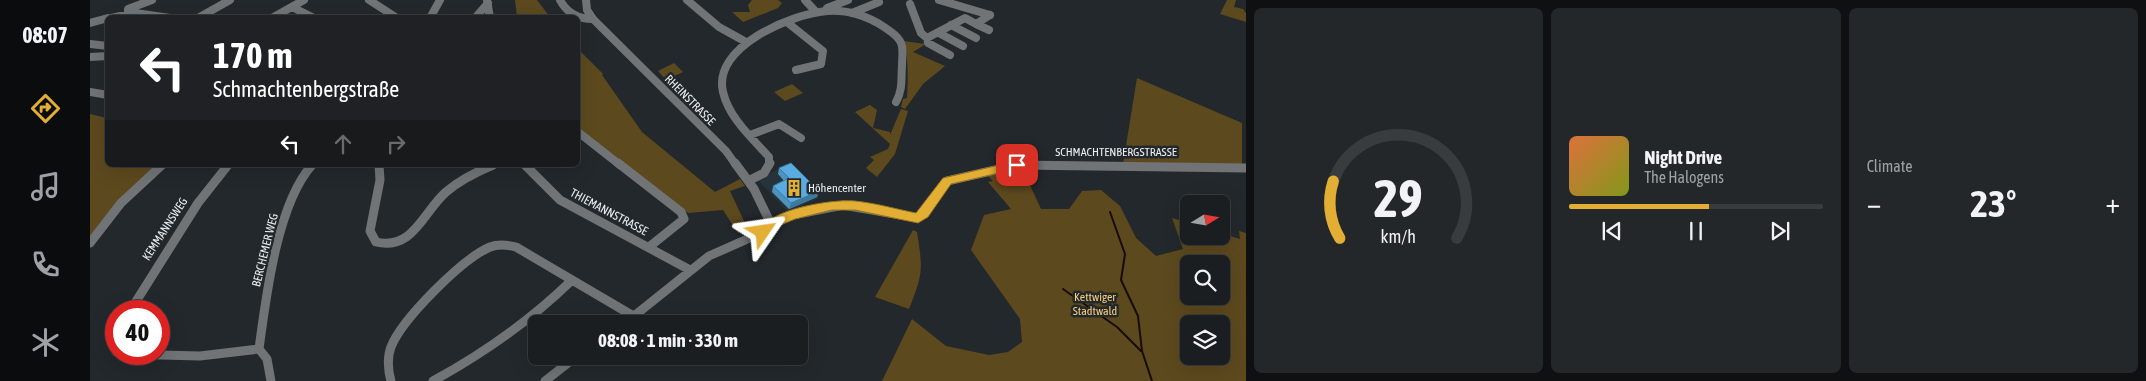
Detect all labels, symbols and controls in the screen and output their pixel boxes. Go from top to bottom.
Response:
text: 08:07 [22,22,68,48]
icon: left [130,35,195,100]
text: 170 m [213,35,292,75]
street label: RHEINSTRASSE [662,72,718,128]
text: Schmachtenbergstraße [213,76,399,102]
icon: directions [28,91,63,126]
icon: left [276,130,304,158]
icon: ahead [329,130,357,158]
icon: right [382,130,410,158]
pin [996,144,1038,186]
street label: SCHMACHTENBERGSTRASSE [1055,145,1177,159]
text: Night Drive [1644,146,1722,168]
icon: arrive [1003,151,1031,179]
text: Climate [1867,157,1912,175]
text: 29 [1374,168,1423,228]
text: The Halogens [1644,168,1724,186]
icon: music [28,169,63,204]
building icon: Höhencenter [784,178,804,198]
place label: Höhencenter [808,181,866,195]
text: 23° [1970,182,2016,225]
street label: THIEMANNSTRASSE [568,186,650,238]
text: − [1867,187,1881,219]
text: + [2105,187,2120,219]
street label: KEMMANNSWEG [139,195,191,263]
north arrow [1180,195,1230,245]
map controls [1180,195,1230,365]
position arrow [736,205,788,257]
street label: BERCHEMER WEG [249,212,281,288]
icon: previous [1598,217,1626,245]
icon: pause [1682,217,1710,245]
icon: next [1766,217,1794,245]
text: km/h [1381,226,1416,247]
icon: phone [28,247,63,282]
button: search [1180,255,1230,305]
park label: Kettwiger Stadtwald [1073,290,1117,318]
speed limit sign: 40 [105,300,170,365]
button: layers [1180,315,1230,365]
icon: climate [28,325,63,360]
text: 08:08 · 1 min · 330 m [598,329,738,351]

